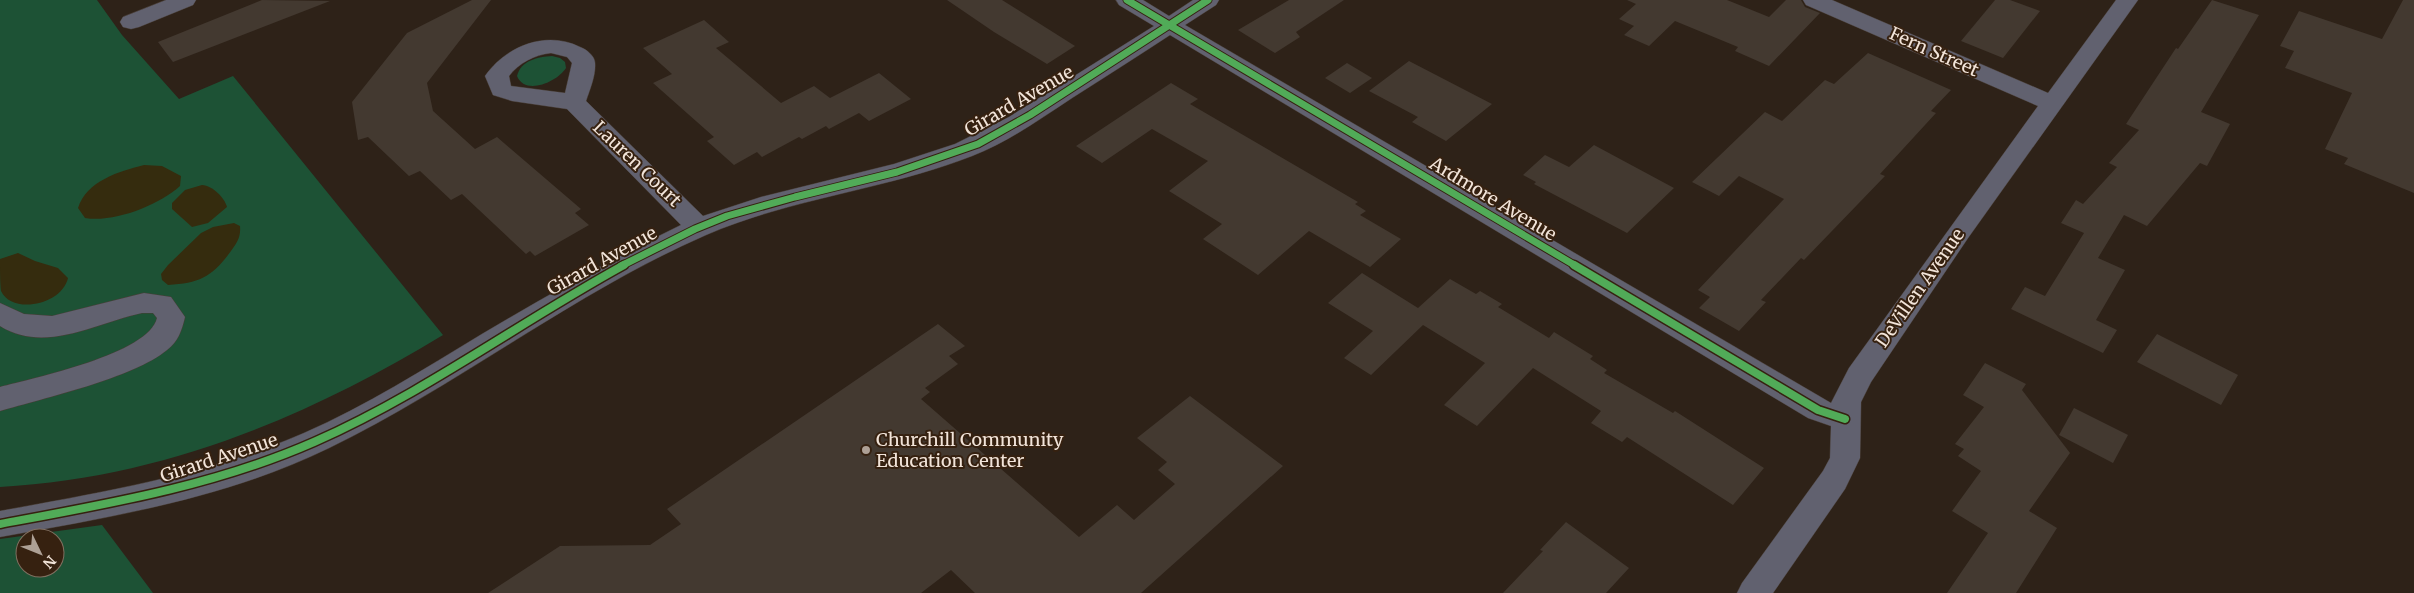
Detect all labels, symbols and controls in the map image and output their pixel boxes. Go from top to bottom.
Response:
street label: Fern Street [1886,22,1983,81]
street label: Girard Avenue [960,60,1077,141]
street label: Lauren Court [588,116,686,211]
street label: Ardmore Avenue [1425,151,1561,245]
street label: Girard Avenue [543,221,661,300]
street label: DeVillen Avenue [1870,224,1969,352]
street label: Girard Avenue [157,428,280,487]
place label: Churchill Community Education Center [876,428,1064,472]
marker: Churchill Community Education Center [860,444,872,456]
north arrow [15,528,65,578]
text: N [39,552,60,572]

